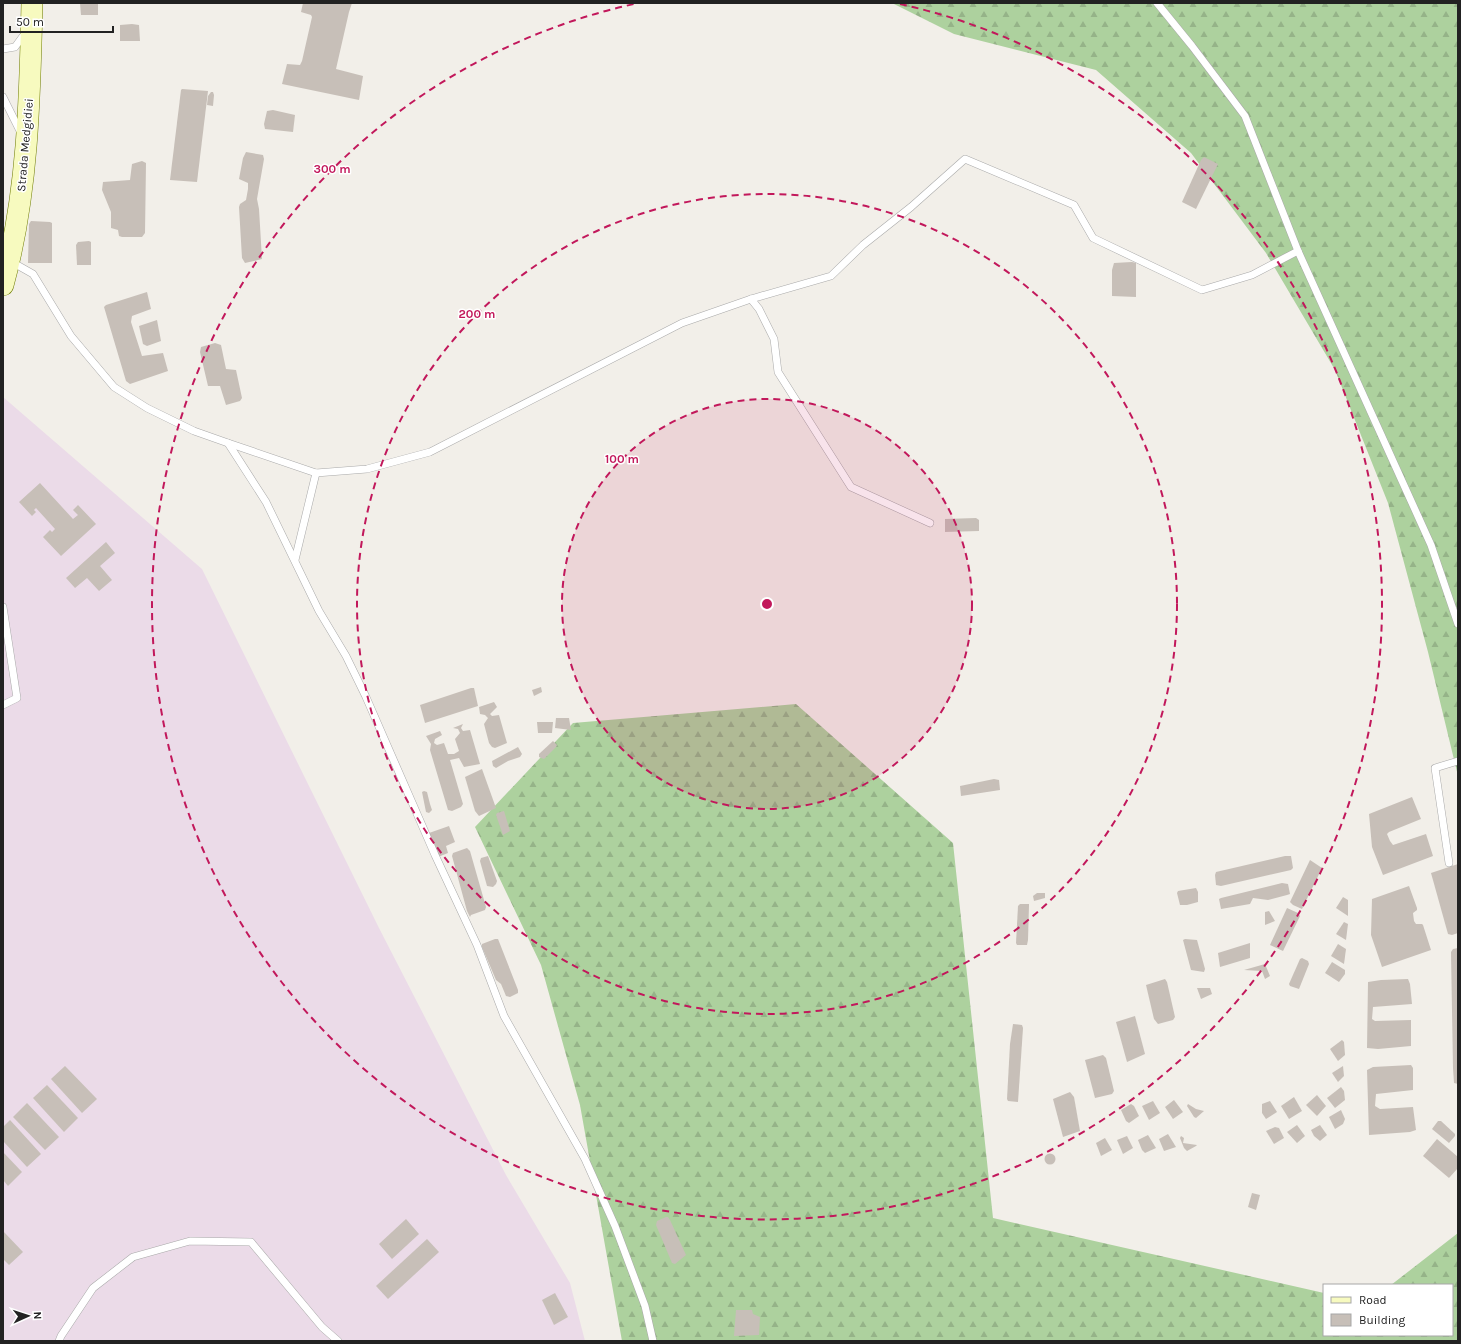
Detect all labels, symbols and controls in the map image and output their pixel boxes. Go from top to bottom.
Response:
scale bar [10,8,113,34]
text: 50 m [16,15,44,29]
street label: Strada Medgidiei [14,98,36,192]
text: 300 m [313,162,351,176]
text: 200 m [459,307,495,321]
text: 100 m [605,452,639,466]
centre of rings [760,597,774,611]
legend [1323,1284,1453,1336]
text: Road [1359,1293,1387,1307]
north arrow [8,1296,48,1336]
text: N [31,1311,44,1320]
text: Building [1359,1313,1406,1327]

